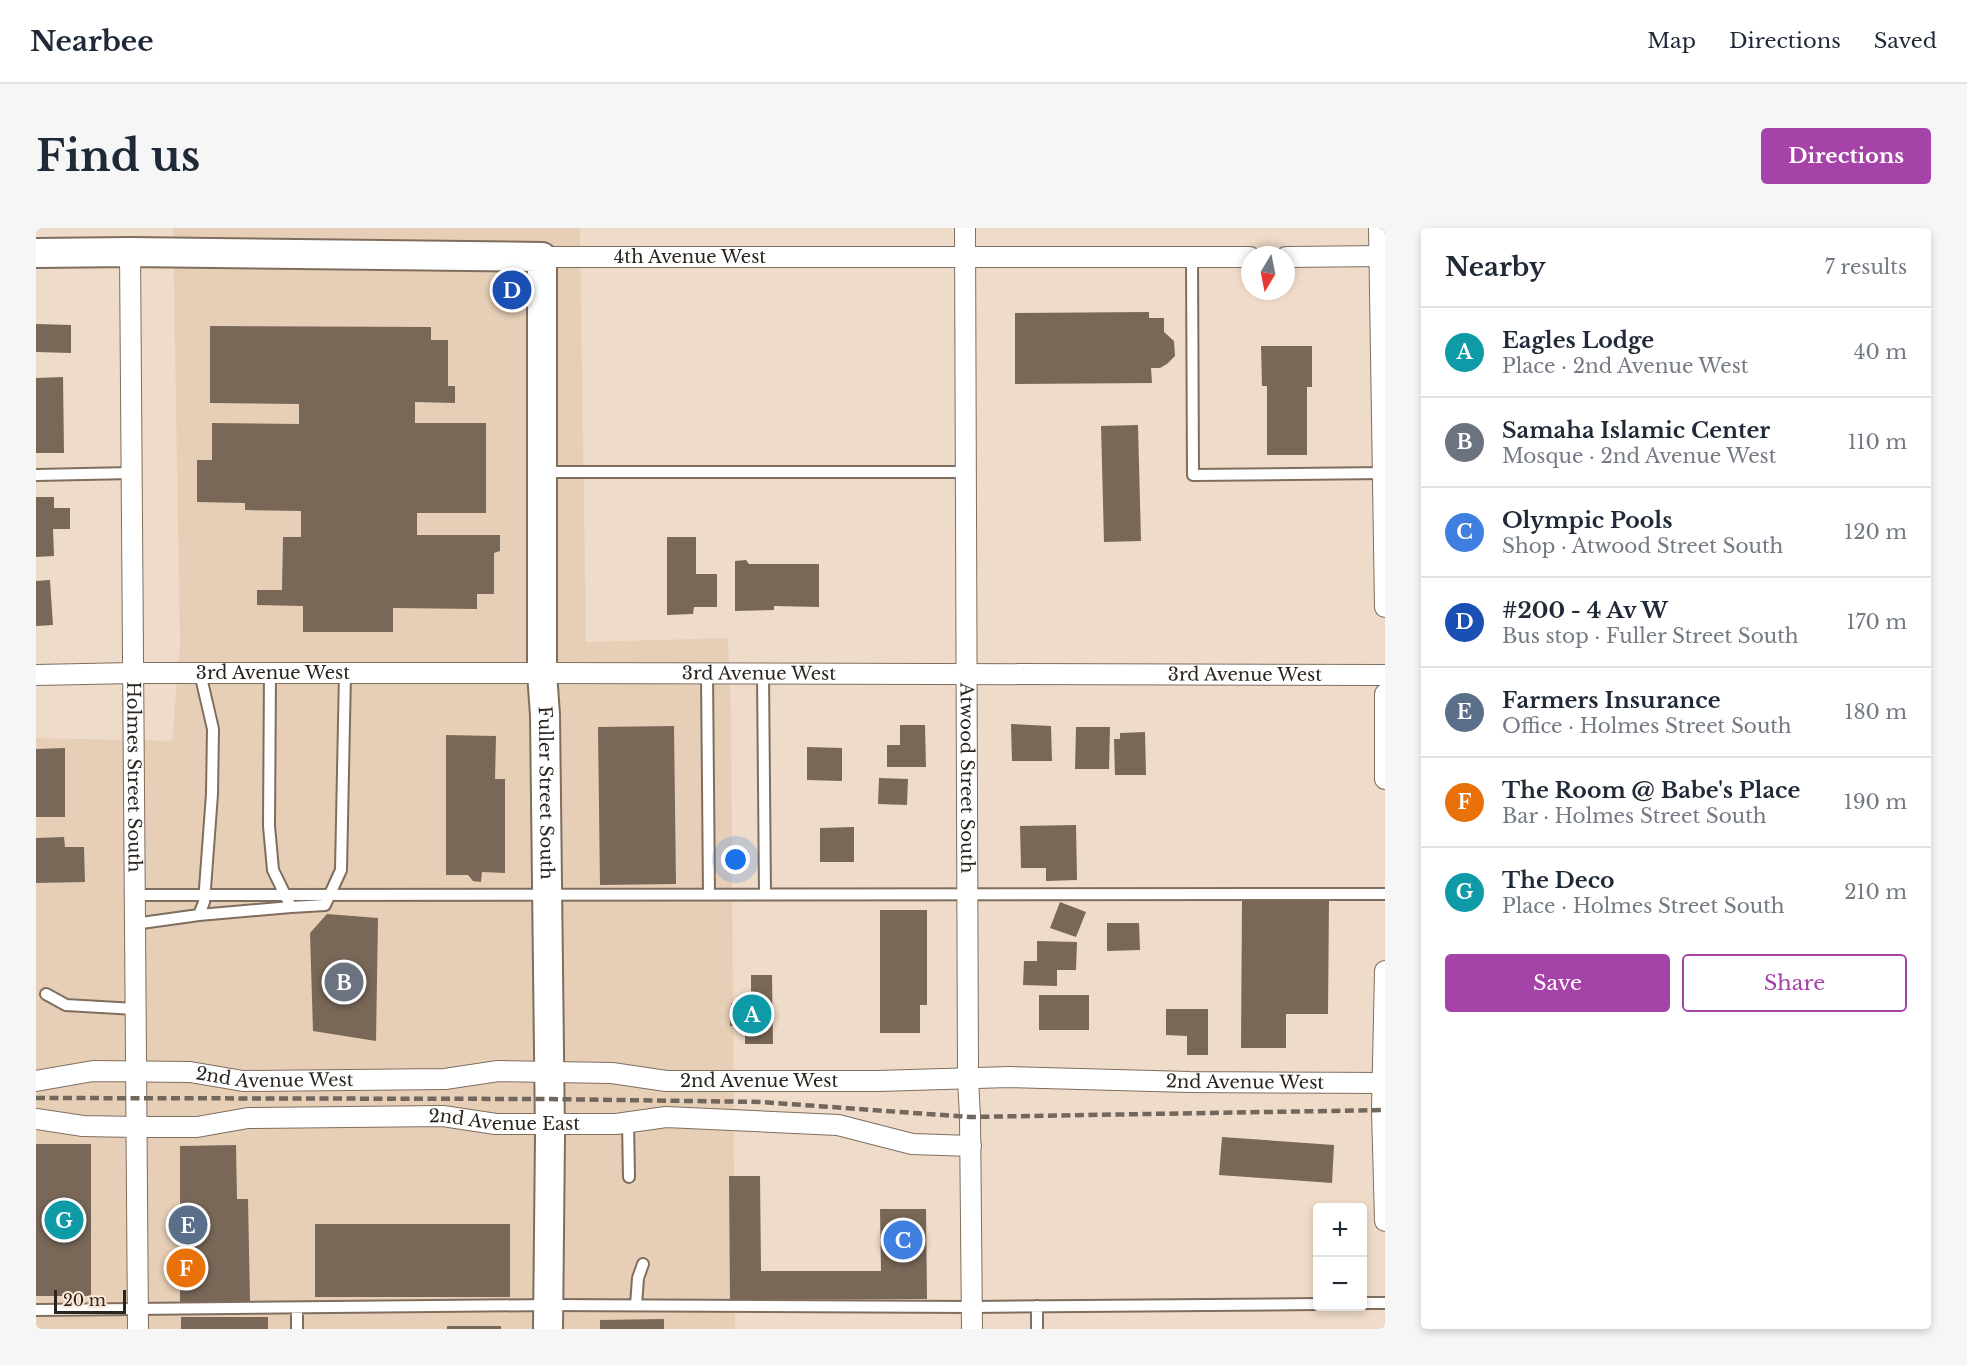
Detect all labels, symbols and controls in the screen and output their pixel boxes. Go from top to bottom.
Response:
text: Nearbee [30,24,154,59]
text: Map [1647,28,1696,54]
text: Directions [1729,28,1841,54]
text: Saved [1874,28,1937,54]
button: Directions [1761,128,1931,184]
text: Find us [36,130,200,182]
street label: 4th Avenue West [614,246,766,268]
north arrow [1241,246,1295,300]
text: Nearby [1445,251,1546,283]
text: 7 results [1825,255,1907,279]
pin: D [492,268,532,312]
text: Eagles Lodge [1502,327,1654,354]
text: A [1456,340,1473,364]
text: 40 m [1854,340,1907,364]
text: Place · 2nd Avenue West [1502,354,1748,378]
text: Samaha Islamic Center [1502,417,1770,444]
text: B [1457,430,1472,454]
text: 110 m [1848,430,1907,454]
text: Mosque · 2nd Avenue West [1502,444,1776,468]
text: Olympic Pools [1502,507,1672,534]
text: C [1456,520,1473,544]
text: 120 m [1844,520,1907,544]
text: Shop · Atwood Street South [1502,534,1783,558]
text: #200 - 4 Av W [1502,597,1668,624]
text: D [1455,610,1474,634]
text: 170 m [1847,610,1907,634]
text: Bus stop · Fuller Street South [1502,624,1799,648]
street label: 3rd Avenue West [196,662,350,684]
street label: 3rd Avenue West [682,662,836,685]
street label: 3rd Avenue West [1168,663,1322,686]
street label: Holmes Street South [122,681,146,873]
street label: Atwood Street South [956,682,978,873]
text: Farmers Insurance [1502,687,1721,714]
text: E [1457,700,1472,724]
text: 180 m [1844,700,1907,724]
street label: Fuller Street South [533,705,558,880]
text: Office · Holmes Street South [1502,714,1792,738]
text: The Room @ Babe's Place [1502,777,1800,804]
text: F [1458,790,1471,814]
text: 190 m [1844,790,1907,814]
text: Bar · Holmes Street South [1502,804,1767,828]
your location [721,845,750,874]
text: The Deco [1502,867,1615,894]
text: G [1456,880,1473,904]
text: 210 m [1844,880,1907,904]
text: Place · Holmes Street South [1502,894,1785,918]
button: Save [1445,954,1670,1012]
button: Share [1682,954,1907,1012]
pin: B [324,960,364,1005]
pin: A [732,992,772,1036]
street label: 2nd Avenue West [194,1062,354,1093]
street label: 2nd Avenue West [680,1070,838,1092]
street label: 2nd Avenue West [1166,1070,1324,1094]
street label: 2nd Avenue East [429,1105,580,1135]
pin: G [45,1198,84,1242]
pin: E [168,1202,208,1248]
map controls [1313,1203,1367,1311]
button: + [1313,1203,1367,1257]
pin: C [884,1218,922,1262]
pin: F [166,1246,206,1290]
button: − [1313,1257,1367,1311]
scale bar [54,1287,126,1314]
text: 20 m [63,1290,106,1310]

